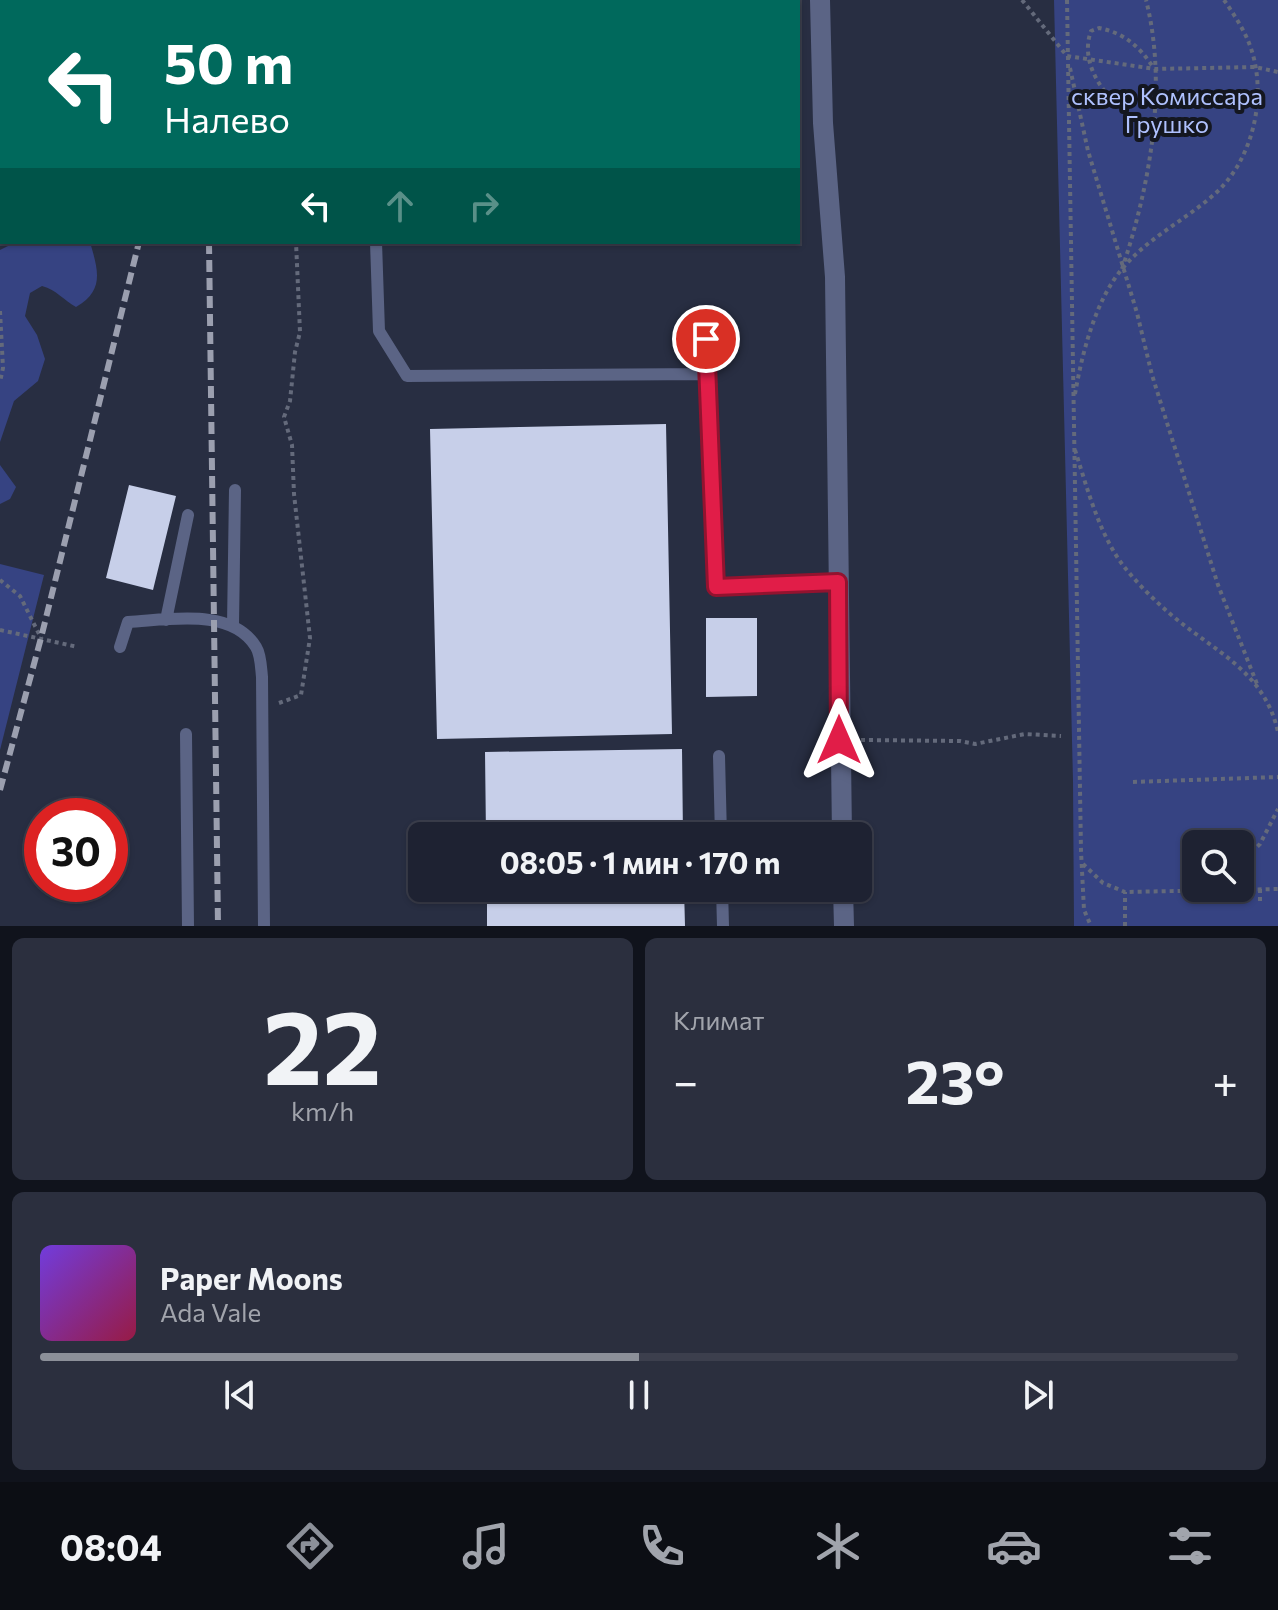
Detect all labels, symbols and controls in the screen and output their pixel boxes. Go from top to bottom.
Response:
text: 50 m [164,27,293,96]
icon: left [32,32,136,136]
park label: сквер Комиссара Грушко [1071,81,1263,138]
text: Налево [164,96,290,140]
icon: left [294,184,338,228]
icon: ahead [378,184,422,228]
icon: right [462,184,506,228]
pin [672,305,740,373]
icon: arrive [684,317,728,361]
position arrow [797,698,881,782]
speed limit sign: 30 [24,798,128,902]
map controls [1182,830,1254,902]
button: search [1182,830,1254,902]
text: 08:05 · 1 мин · 170 m [500,843,780,880]
text: 22 [263,979,382,1106]
text: Климат [673,1004,765,1035]
text: 23° [906,1043,1005,1116]
text: − [673,1053,698,1107]
text: + [1212,1053,1238,1107]
text: km/h [291,1095,354,1126]
text: Paper Moons [160,1259,343,1296]
text: Ada Vale [160,1296,261,1327]
icon: previous [218,1373,262,1417]
icon: pause [617,1373,661,1417]
icon: next [1016,1373,1060,1417]
icon: directions [282,1518,338,1574]
icon: music [458,1518,514,1574]
icon: phone [634,1518,690,1574]
icon: climate [810,1518,866,1574]
icon: car [986,1518,1042,1574]
icon: filters [1162,1518,1218,1574]
text: 08:04 [60,1524,162,1568]

